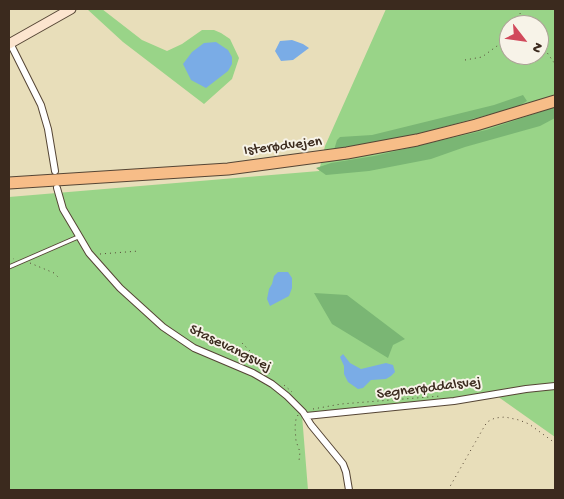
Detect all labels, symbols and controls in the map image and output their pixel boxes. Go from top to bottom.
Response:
north arrow [499,15,549,65]
text: N [527,39,546,55]
street label: Isterødvejen [243,133,323,161]
street label: Stasevangsvej [186,321,274,377]
street label: Segnerøddalsvej [376,374,482,404]

